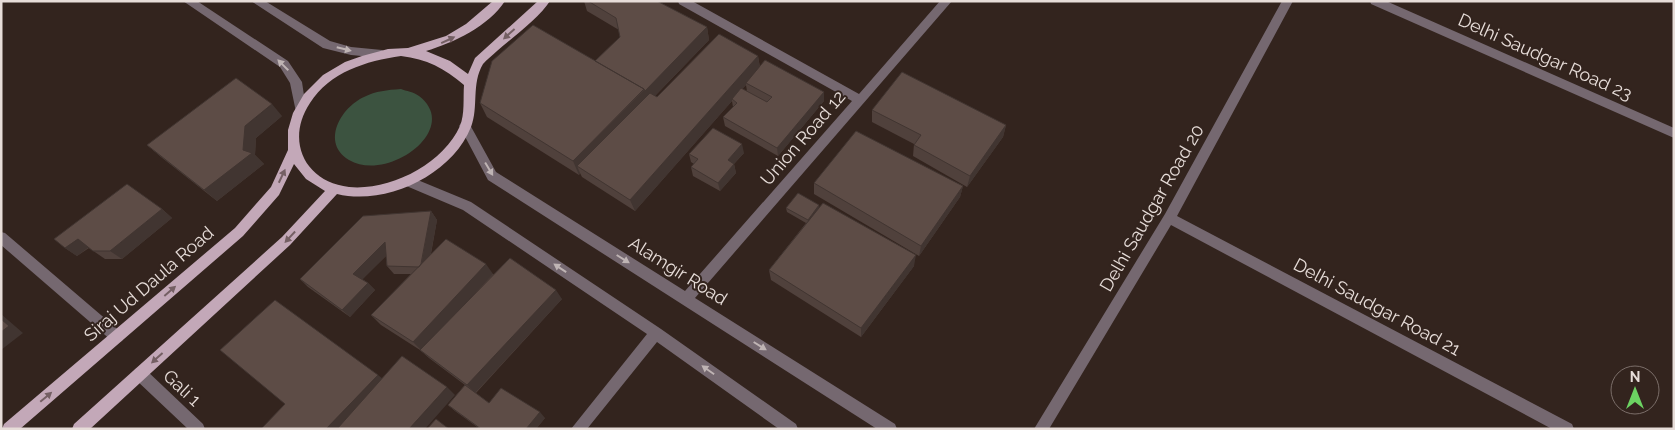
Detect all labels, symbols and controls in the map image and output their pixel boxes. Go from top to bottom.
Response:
street label: Delhi Saudgar Road 23 [1455,9,1635,104]
one-way arrow [503,28,515,40]
one-way arrow [440,36,455,44]
one-way arrow [337,46,352,54]
one-way arrow [277,59,289,71]
street label: Union Road 12 [756,86,849,189]
street label: Delhi Saudgar Road 20 [1095,120,1208,295]
one-way arrow [484,162,493,176]
one-way arrow [279,169,287,183]
street label: Siraj Ud Daula Road [80,222,218,346]
one-way arrow [284,231,296,243]
street label: Alamgir Road [625,232,731,309]
one-way arrow [617,254,630,263]
street label: Delhi Saudgar Road 21 [1290,254,1465,360]
one-way arrow [553,263,566,273]
one-way arrow [163,286,176,297]
one-way arrow [754,341,767,351]
one-way arrow [151,353,163,364]
street label: Gali 1 [159,365,206,410]
one-way arrow [701,365,715,375]
north arrow [1610,365,1660,415]
text: N [1630,369,1640,385]
one-way arrow [40,391,52,403]

